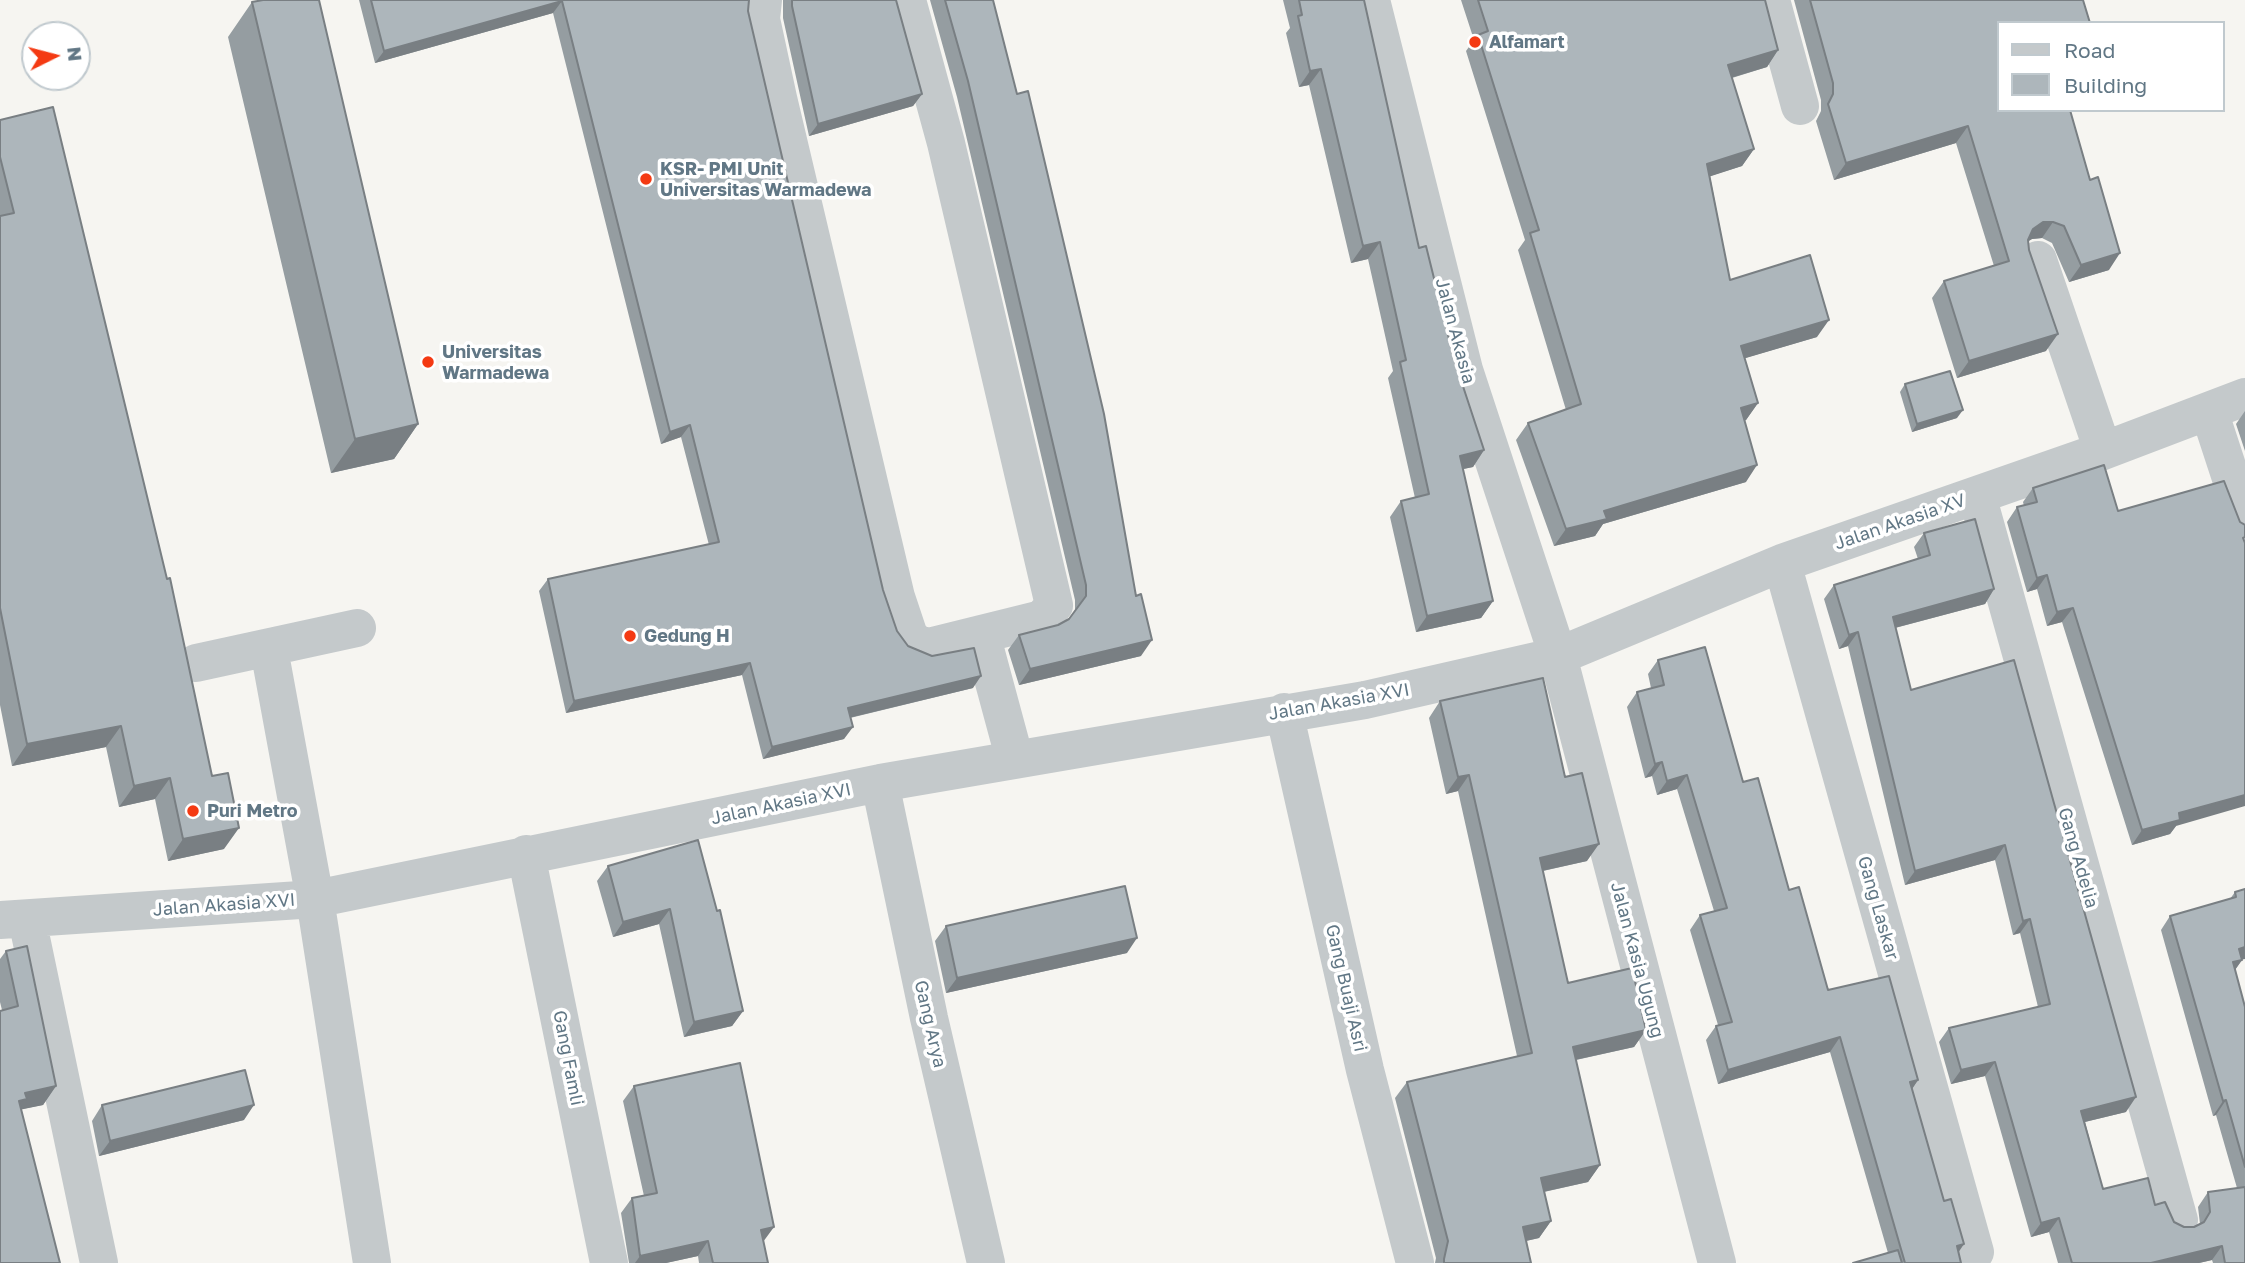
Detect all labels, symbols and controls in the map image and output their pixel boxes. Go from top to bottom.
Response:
north arrow [21,21,91,91]
legend [1996,21,2224,112]
place label: Alfamart [1489,31,1565,53]
marker: Alfamart [1467,34,1483,50]
text: Road [2064,37,2115,63]
text: N [63,46,88,62]
text: Building [2064,72,2147,98]
place label: KSR- PMI Unit Universitas Warmadewa [660,158,872,200]
marker: KSR- PMI Unit Universitas Warmadewa [638,171,654,187]
street label: Jalan Akasia [1431,276,1479,386]
place label: Universitas Warmadewa [442,341,549,384]
marker: Universitas Warmadewa [420,354,436,370]
street label: Jalan Akasia XV [1832,489,1968,555]
place label: Gedung H [644,625,730,647]
marker: Gedung H [622,628,638,644]
street label: Jalan Akasia XVI [1267,679,1411,725]
street label: Jalan Akasia XVI [709,779,853,829]
place label: Puri Metro [207,800,298,822]
marker: Puri Metro [185,803,201,819]
street label: Gang Adelia [2053,805,2103,911]
street label: Gang Laskar [1853,854,1903,962]
street label: Jalan Kasia Ugung [1606,880,1668,1040]
street label: Jalan Akasia XVI [152,889,296,921]
street label: Gang Buaji Asri [1321,922,1371,1054]
street label: Gang Arya [909,978,951,1070]
street label: Gang Famli [548,1009,588,1107]

